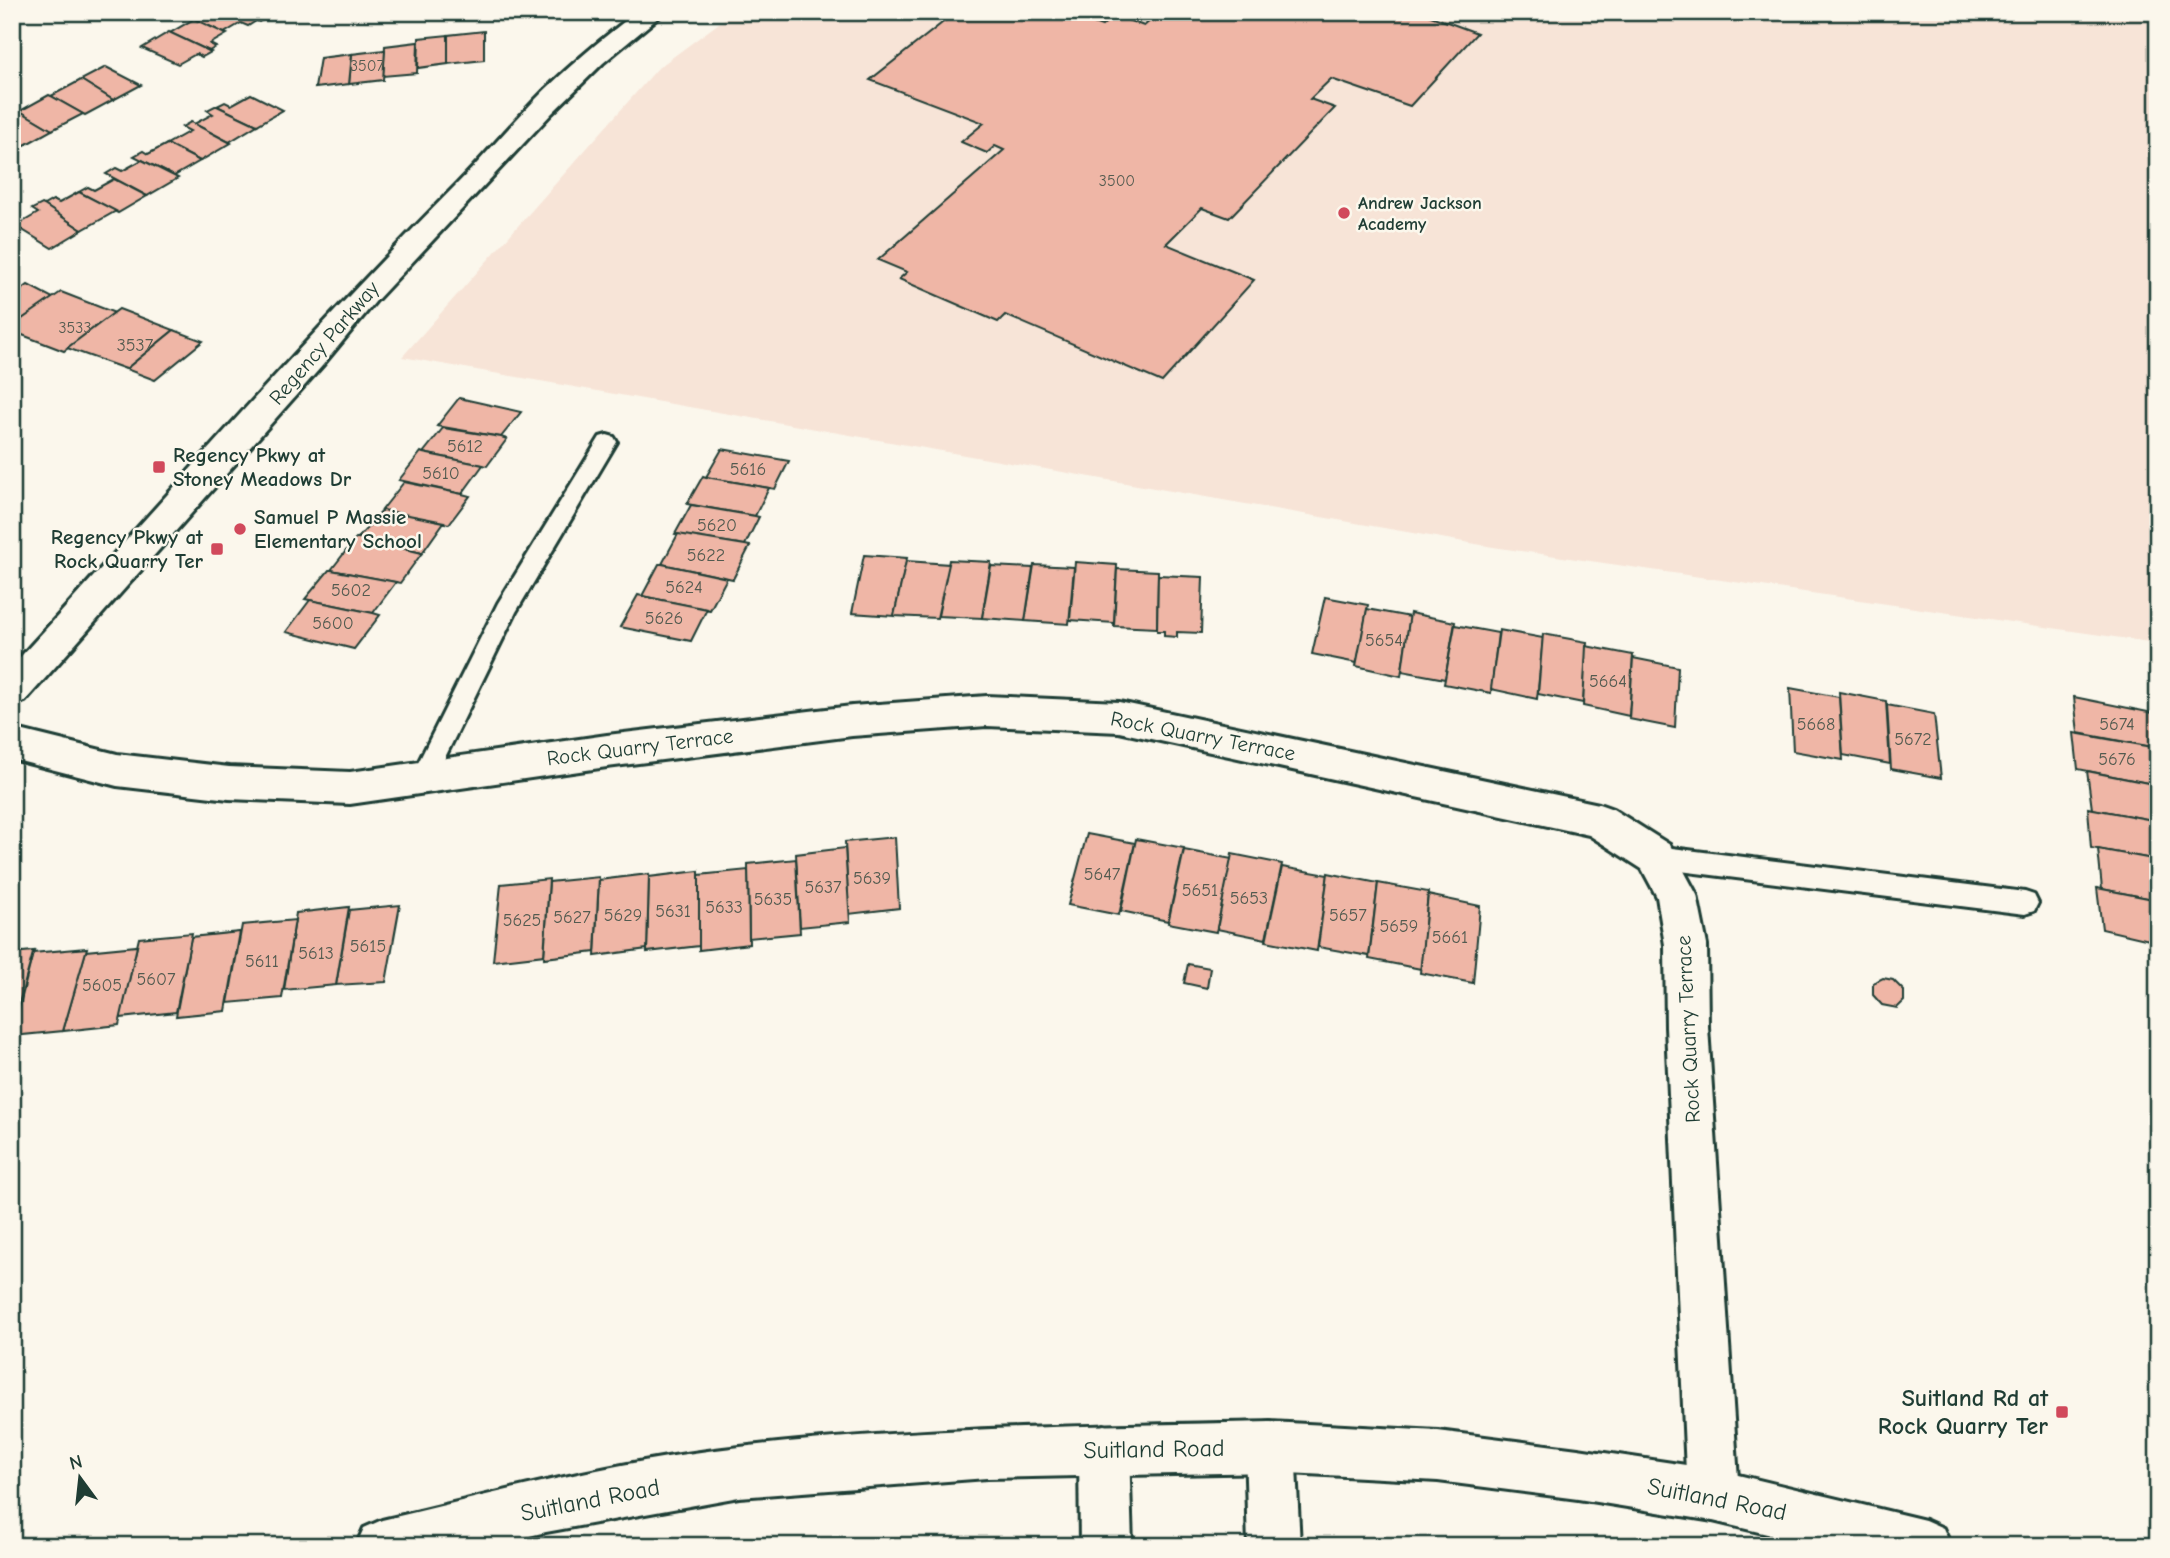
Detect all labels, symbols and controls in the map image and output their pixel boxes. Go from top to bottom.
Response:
house number: 3507 [350,57,384,75]
house number: 3500 [1099,172,1135,190]
place label: Andrew Jackson Academy [1358,193,1482,235]
marker: Andrew Jackson Academy [1336,205,1352,221]
street label: Regency Parkway [264,276,384,409]
house number: 3533 [59,319,91,337]
house number: 3537 [117,335,154,356]
house number: 5612 [447,436,483,457]
place label: Regency Pkwy at Stoney Meadows Dr [173,443,352,491]
marker: Regency Pkwy at Stoney Meadows Dr [151,459,167,475]
house number: 5616 [730,459,766,480]
house number: 5610 [422,463,460,484]
place label: Samuel P Massie Elementary School [254,505,422,553]
house number: 5620 [697,515,737,536]
marker: Samuel P Massie Elementary School [232,521,248,537]
place label: Regency Pkwy at Rock Quarry Ter [51,525,204,573]
marker: Regency Pkwy at Rock Quarry Ter [209,541,225,557]
house number: 5622 [687,545,725,566]
house number: 5624 [665,577,703,598]
house number: 5602 [331,580,371,601]
house number: 5626 [645,608,683,629]
house number: 5600 [312,613,354,634]
house number: 5654 [1365,630,1403,651]
house number: 5664 [1589,671,1627,692]
street label: Rock Quarry Terrace [1109,706,1297,766]
house number: 5668 [1797,714,1835,735]
house number: 5674 [2099,714,2135,735]
street label: Rock Quarry Terrace [545,724,735,770]
house number: 5672 [1894,729,1932,750]
house number: 5676 [2098,749,2136,770]
house number: 5647 [1084,864,1121,885]
house number: 5639 [853,868,891,889]
house number: 5637 [804,877,842,898]
house number: 5651 [1182,880,1218,901]
house number: 5653 [1230,888,1268,909]
house number: 5635 [754,889,792,910]
house number: 5633 [705,897,743,918]
house number: 5631 [655,901,691,922]
house number: 5629 [604,905,642,926]
house number: 5657 [1329,905,1367,926]
house number: 5627 [553,907,591,928]
house number: 5625 [503,910,541,931]
house number: 5659 [1380,916,1418,937]
house number: 5661 [1432,927,1468,948]
street label: Rock Quarry Terrace [1671,935,1705,1123]
house number: 5615 [350,936,386,957]
house number: 5613 [298,943,334,964]
house number: 5611 [245,951,279,972]
house number: 5607 [137,969,176,990]
house number: 5605 [82,975,122,996]
place label: Suitland Rd at Rock Quarry Ter [1878,1384,2049,1440]
marker: Suitland Rd at Rock Quarry Ter [2054,1404,2070,1420]
street label: Suitland Road [1083,1434,1225,1464]
north arrow [46,1442,116,1512]
text: N [67,1450,85,1475]
street label: Suitland Road [1645,1472,1789,1526]
street label: Suitland Road [518,1473,662,1527]

